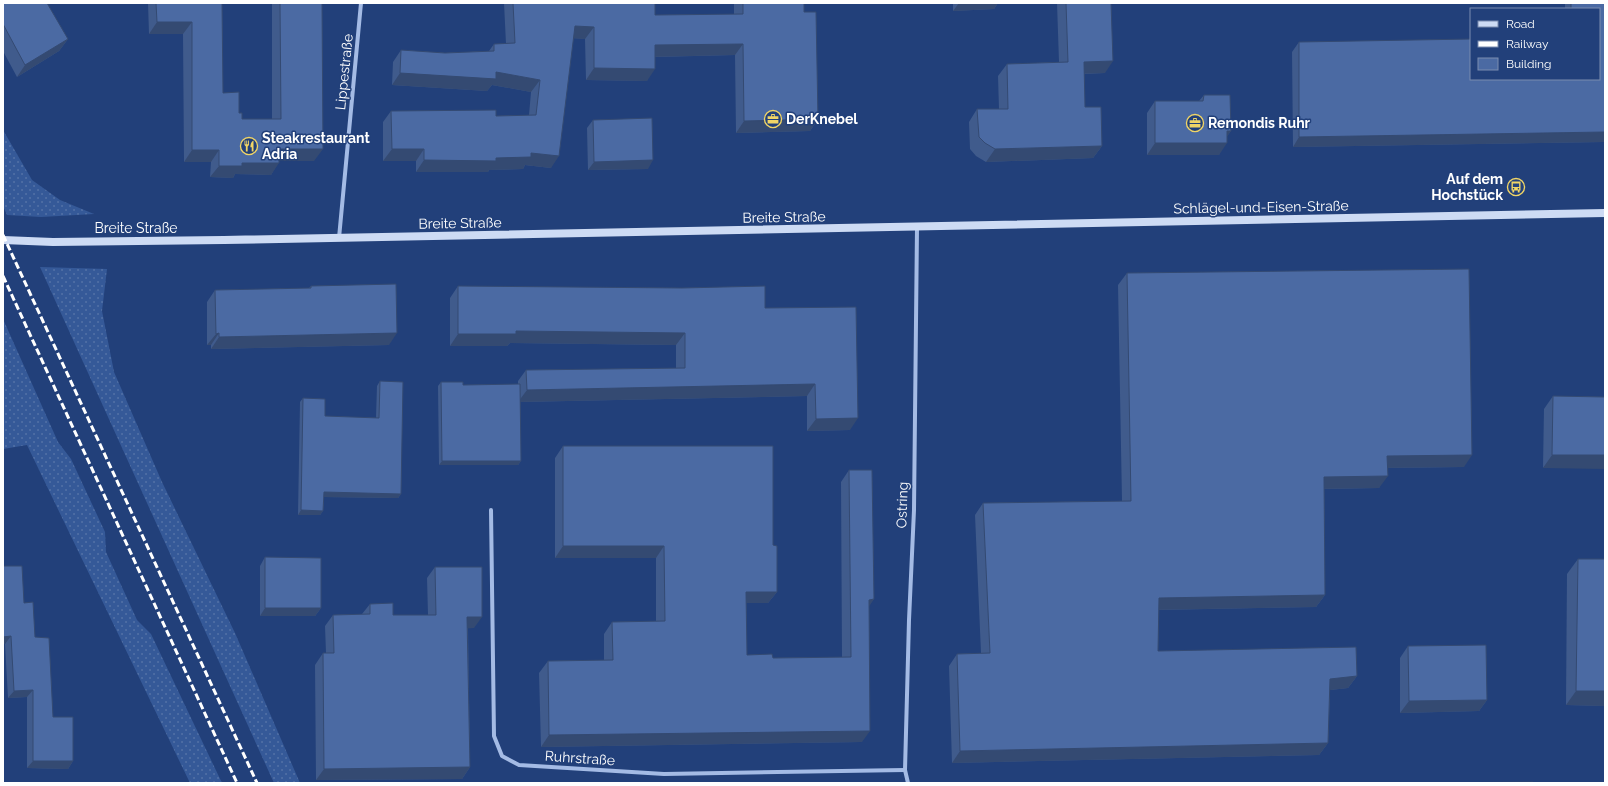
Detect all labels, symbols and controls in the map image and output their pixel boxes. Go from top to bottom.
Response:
legend [1470,8,1600,80]
text: Road [1506,17,1535,31]
street label: Lippestraße [332,33,356,111]
text: Railway [1506,37,1549,51]
text: Building [1506,57,1552,71]
office icon: DerKnebel [763,109,783,129]
place label: DerKnebel [786,111,858,127]
office icon: Remondis Ruhr [1185,113,1205,133]
place label: Remondis Ruhr [1208,115,1311,131]
place label: Steakrestaurant Adria [262,130,370,162]
restaurant icon: Steakrestaurant Adria [239,136,259,156]
place label: Auf dem Hochstück [1431,171,1503,203]
bus stop icon: Auf dem Hochstück [1506,177,1526,197]
street label: Schlägel-und-Eisen-Straße [1173,197,1349,217]
street label: Breite Straße [742,208,826,226]
street label: Breite Straße [418,214,502,232]
street label: Breite Straße [94,220,178,236]
street label: Ostring [893,481,911,529]
street label: Ruhrstraße [544,748,616,768]

